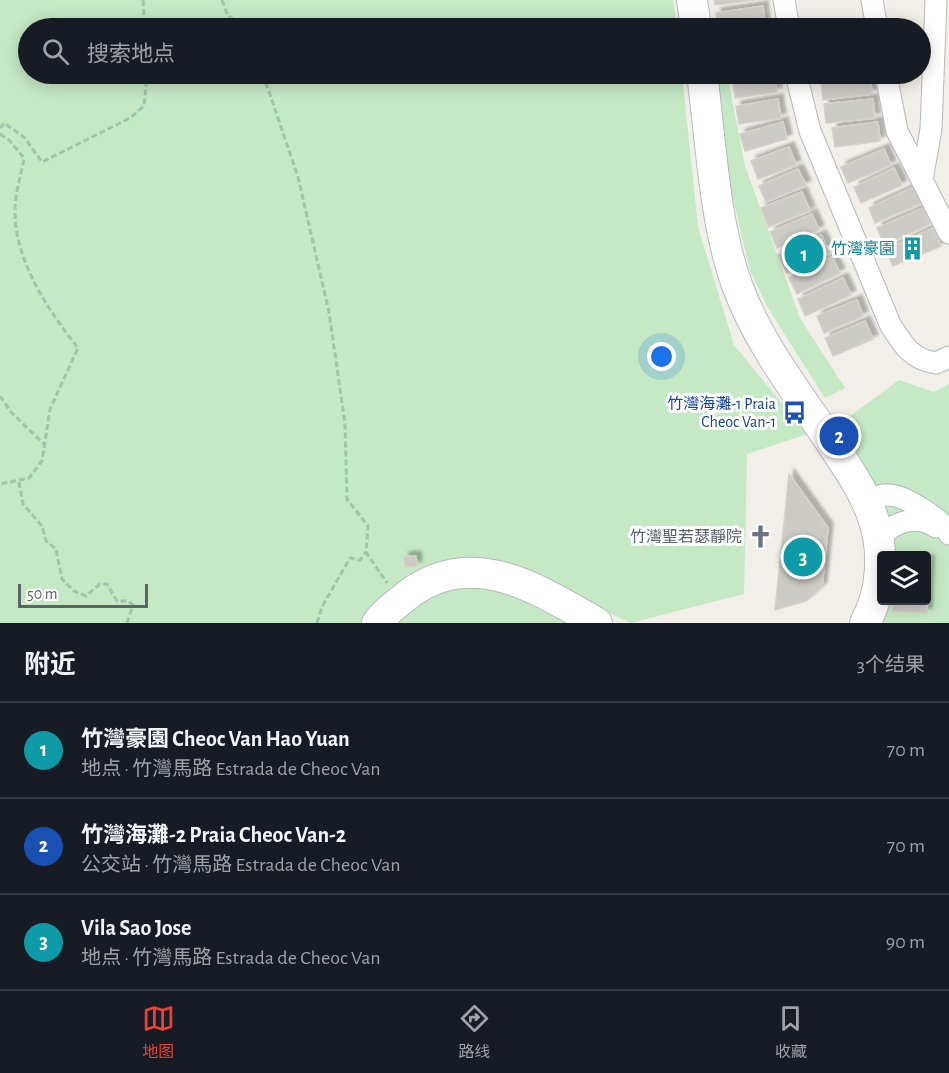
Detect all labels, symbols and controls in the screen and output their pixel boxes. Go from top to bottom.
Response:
search box [18,18,931,84]
icon: search [39,35,72,68]
text: 搜索地点 [87,43,175,65]
pin: 1 [784,232,824,276]
building icon: 竹灣豪園 [900,235,926,261]
place label: 竹灣豪園 [831,240,895,257]
your location [647,342,676,371]
place label: 竹灣海灘-1 Praia Cheoc Van-1 [667,395,776,430]
bus stop icon: 竹灣海灘-1 Praia Cheoc Van-1 [781,399,807,425]
pin: 2 [820,414,858,458]
church icon: 竹灣聖若瑟靜院 [747,523,773,549]
place label: 竹灣聖若瑟靜院 [630,528,742,545]
pin: 3 [784,534,822,580]
map controls [877,551,931,605]
button: layers [877,551,931,605]
scale bar [18,581,148,608]
text: 50 m [27,586,58,602]
text: 附近 [24,652,76,678]
text: 3个结果 [857,655,925,675]
text: 竹灣豪園 Cheoc Van Hao Yuan [81,728,350,750]
text: 1 [40,740,47,760]
text: 70 m [887,740,925,760]
text: 地点 · 竹灣馬路 Estrada de Cheoc Van [81,759,381,779]
text: 竹灣海灘-2 Praia Cheoc Van-2 [81,824,346,846]
text: 2 [39,836,48,856]
text: 70 m [887,836,925,856]
text: 公交站 · 竹灣馬路 Estrada de Cheoc Van [81,855,401,875]
text: Vila Sao Jose [81,917,191,939]
text: 3 [39,932,48,952]
text: 90 m [886,932,925,952]
text: 地点 · 竹灣馬路 Estrada de Cheoc Van [81,948,381,968]
tab: 地图 [142,1002,175,1062]
tab: 路线 [458,1002,491,1062]
tab: 收藏 [774,1002,807,1062]

